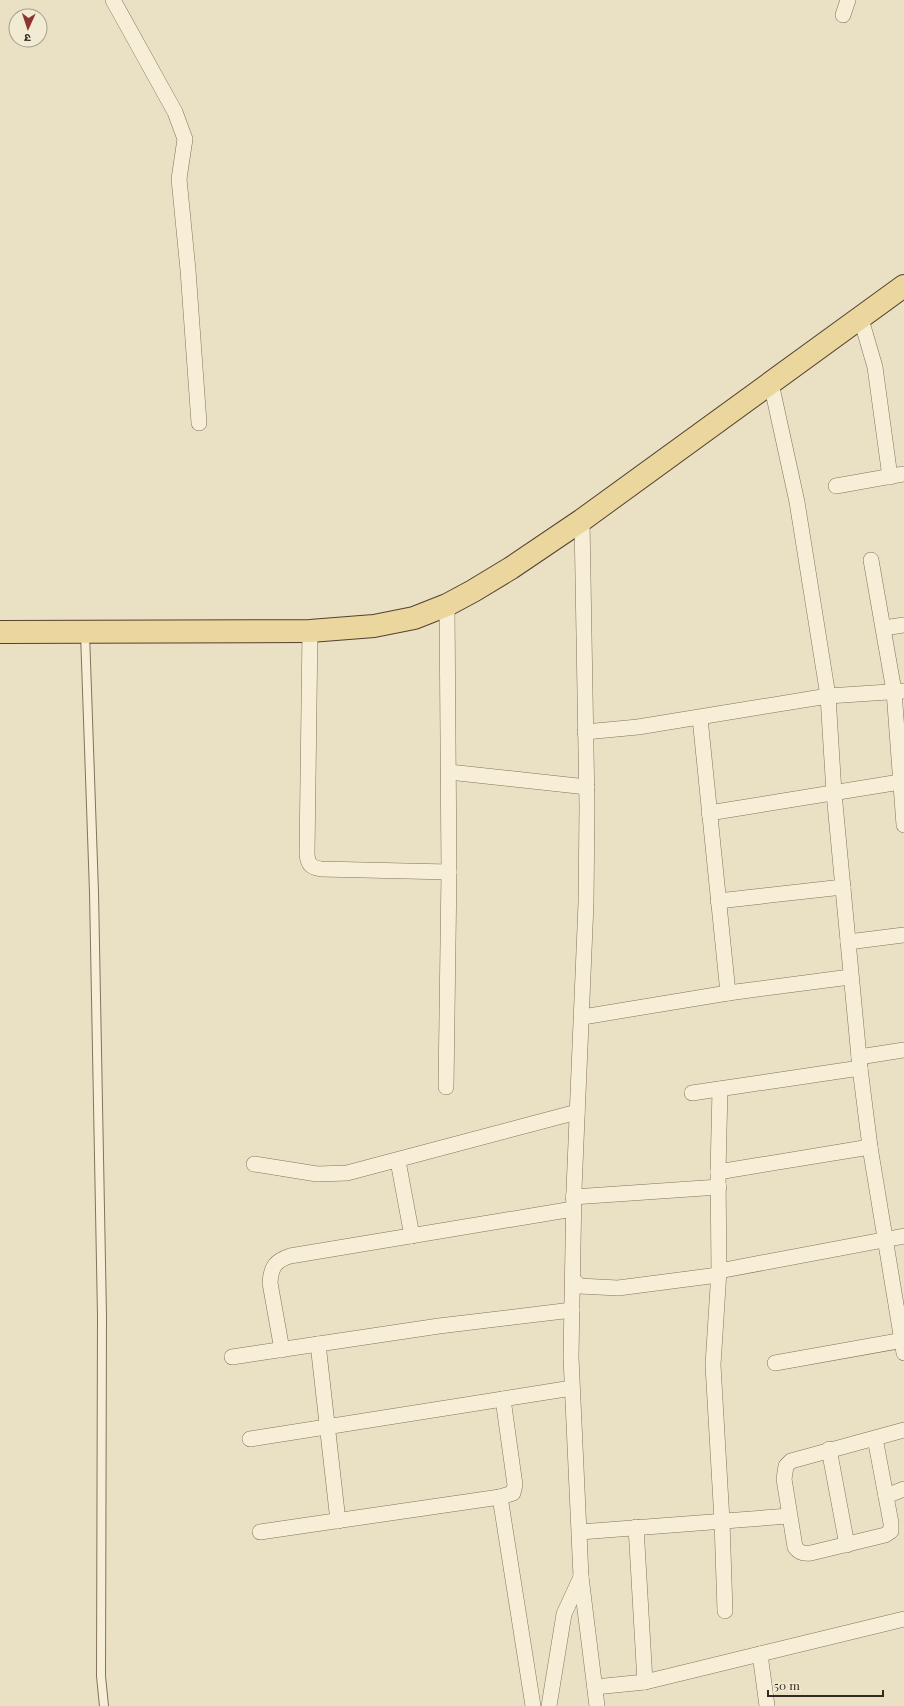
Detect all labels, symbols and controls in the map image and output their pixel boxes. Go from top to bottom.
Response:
north arrow [8,8,48,48]
text: उ [23,31,31,46]
scale bar [768,1672,883,1698]
text: 50 m [774,1677,800,1693]

